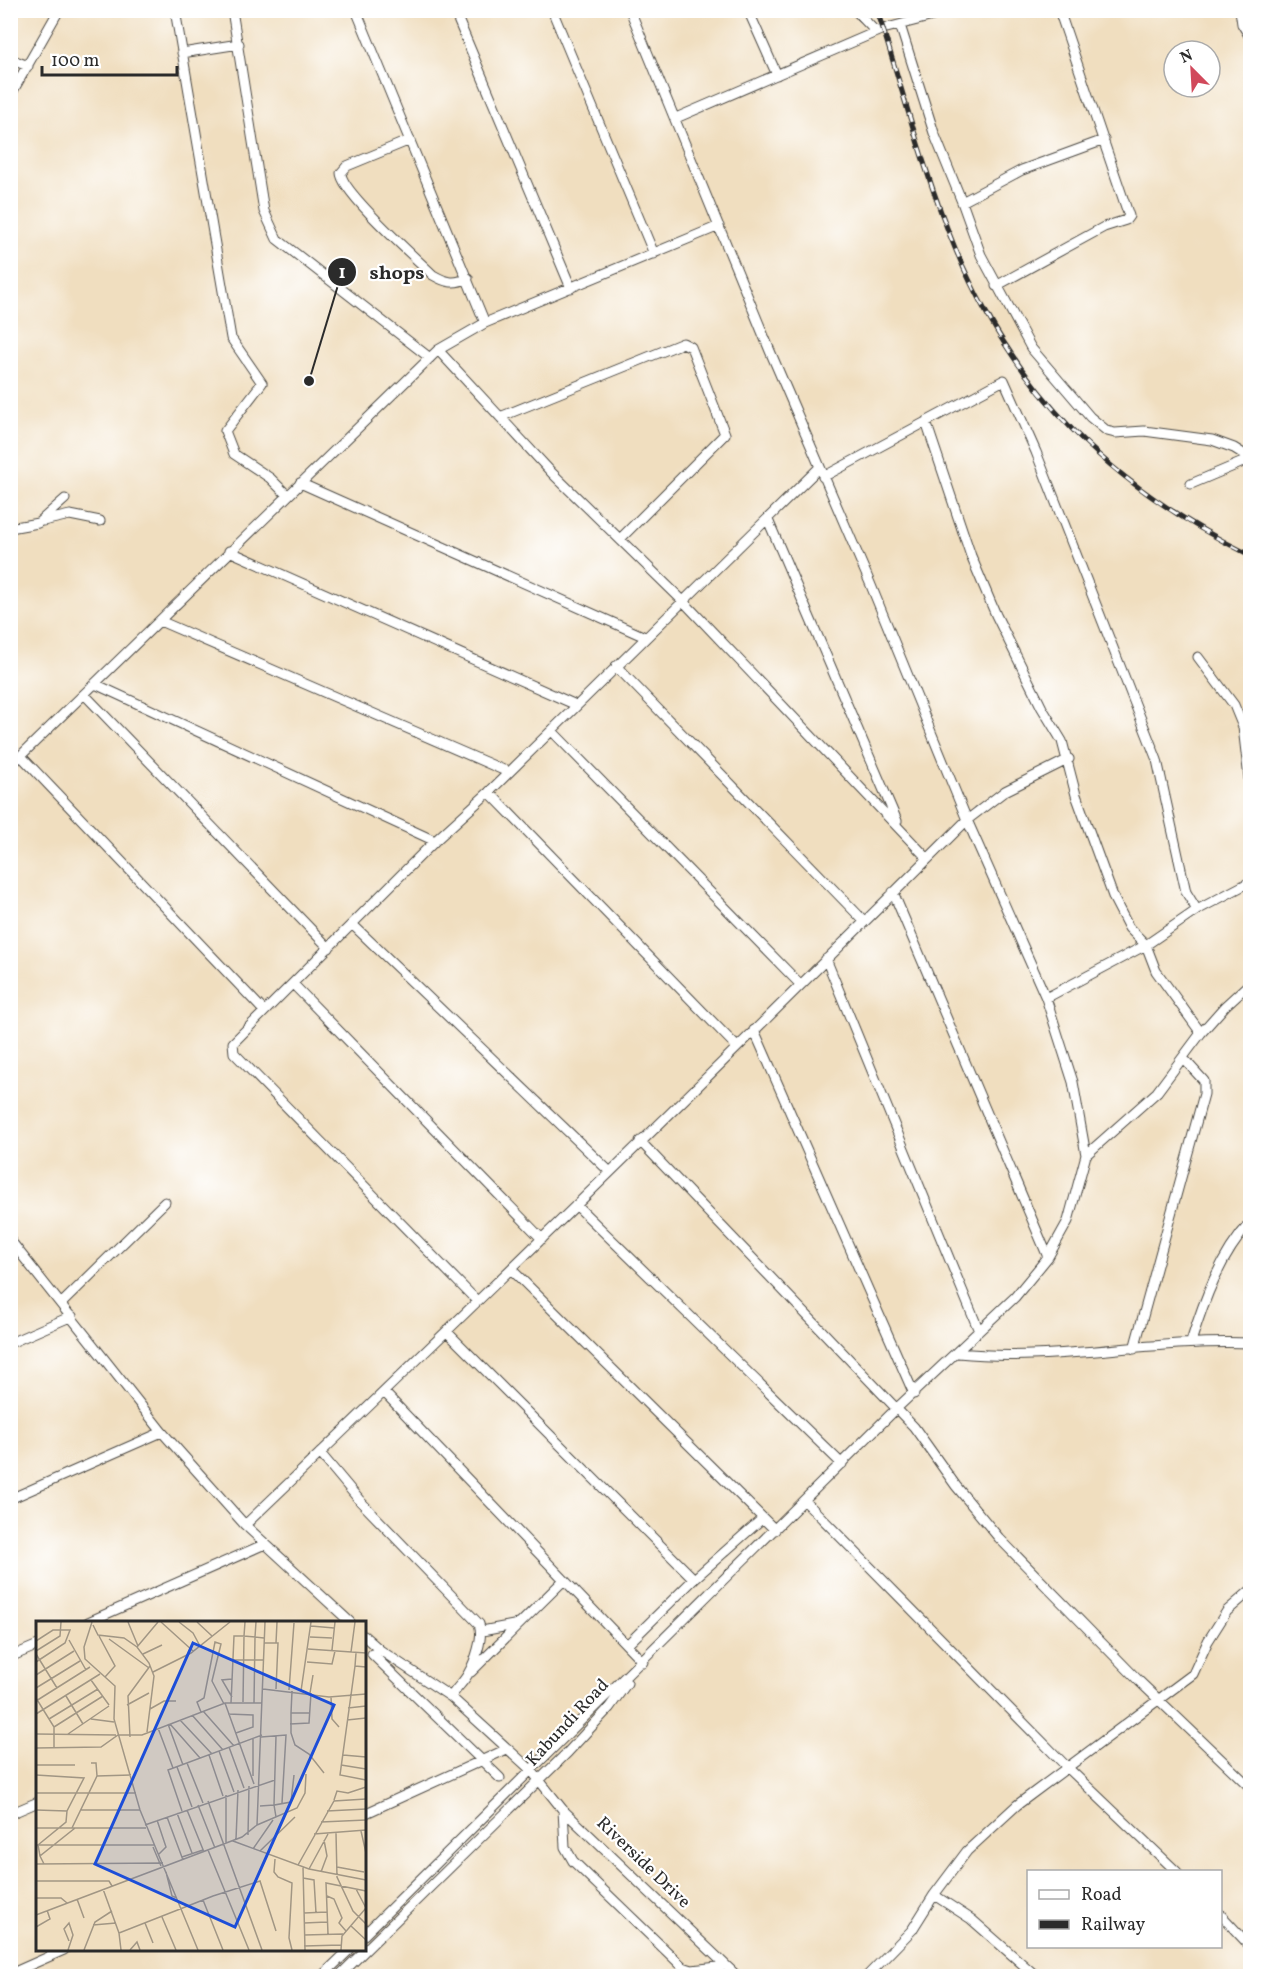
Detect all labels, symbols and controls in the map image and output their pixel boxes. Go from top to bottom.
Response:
scale bar [42,39,177,77]
north arrow [1162,39,1222,99]
text: N [1177,45,1197,70]
text: 100 m [51,49,100,74]
callout: shops [327,253,436,291]
text: shops [369,260,425,288]
text: 1 [338,261,346,286]
inset map [36,1621,366,1951]
street label: Kabundi Road [521,1674,615,1772]
street label: Riverside Drive [590,1811,696,1915]
legend [1027,1870,1222,1948]
text: Road [1081,1883,1122,1908]
text: Railway [1081,1913,1145,1938]

